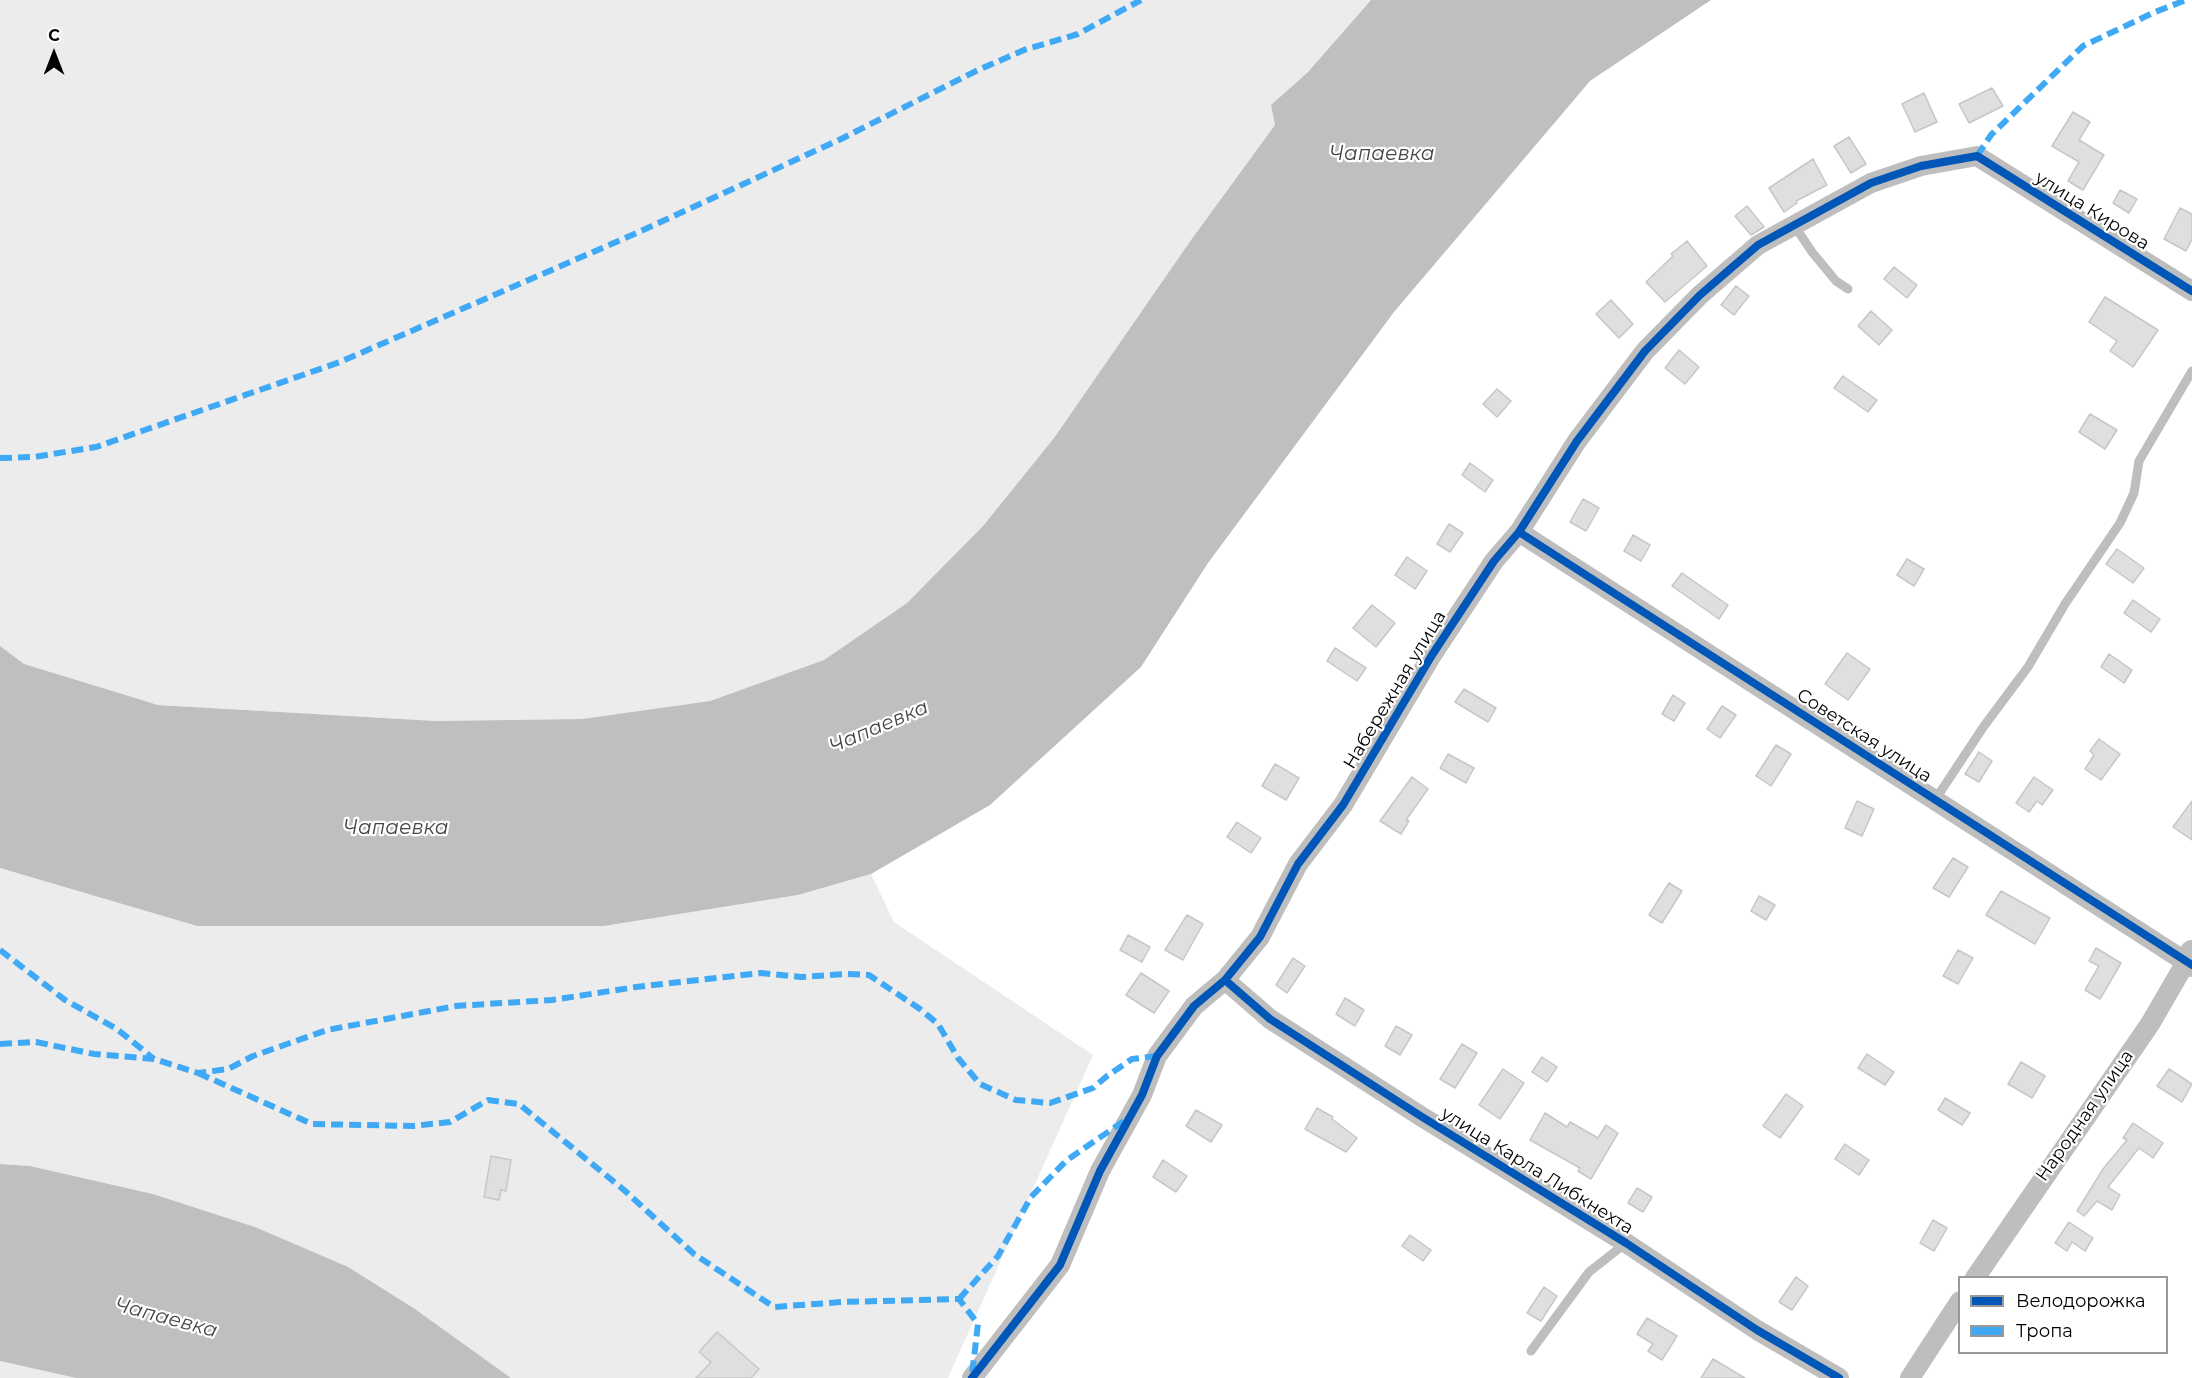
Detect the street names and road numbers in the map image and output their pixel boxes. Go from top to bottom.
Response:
street label: улица Кирова [2031,167,2153,255]
street label: Набережная улица [1339,607,1451,773]
street label: Советская улица [1793,684,1935,788]
street label: Народная улица [2032,1046,2138,1186]
street label: улица Карла Либкнехта [1437,1103,1637,1239]

